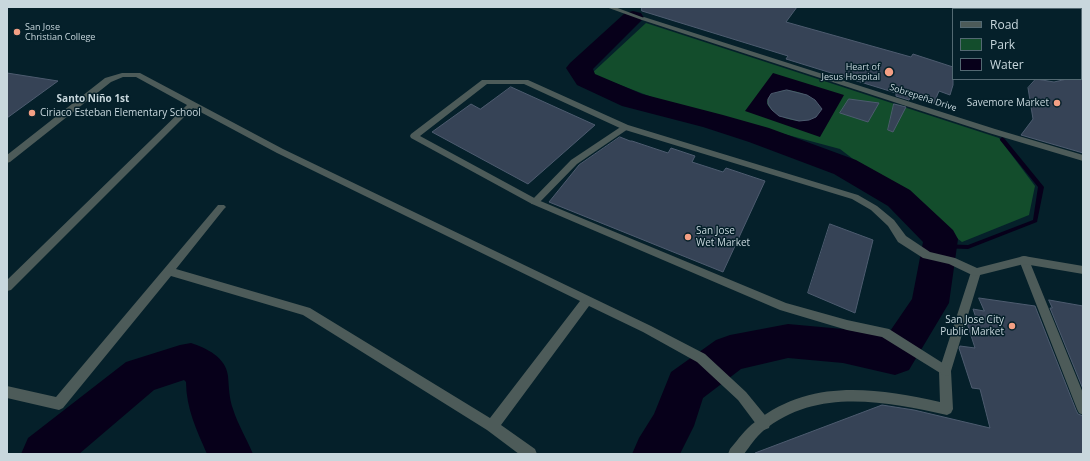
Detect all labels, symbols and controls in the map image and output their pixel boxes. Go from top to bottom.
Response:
legend [952,8,1082,80]
text: Road [990,16,1019,33]
place label: San Jose Christian College [25,22,95,43]
marker: San Jose Christian College [12,27,22,37]
text: Park [990,36,1015,53]
text: Water [990,56,1024,73]
place label: Heart of Jesus Hospital [821,62,880,83]
marker: Heart of Jesus Hospital [883,66,895,78]
street label: Sobrepeña Drive [888,82,958,114]
district label: Santo Niño 1st [57,93,129,105]
place label: Savemore Market [967,97,1049,109]
marker: Savemore Market [1052,98,1062,108]
place label: Ciriaco Esteban Elementary School [40,107,201,119]
marker: Ciriaco Esteban Elementary School [27,108,37,118]
place label: San Jose Wet Market [696,225,750,248]
marker: San Jose Wet Market [683,232,693,242]
place label: San Jose City Public Market [940,314,1004,338]
marker: San Jose City Public Market [1007,321,1017,331]

